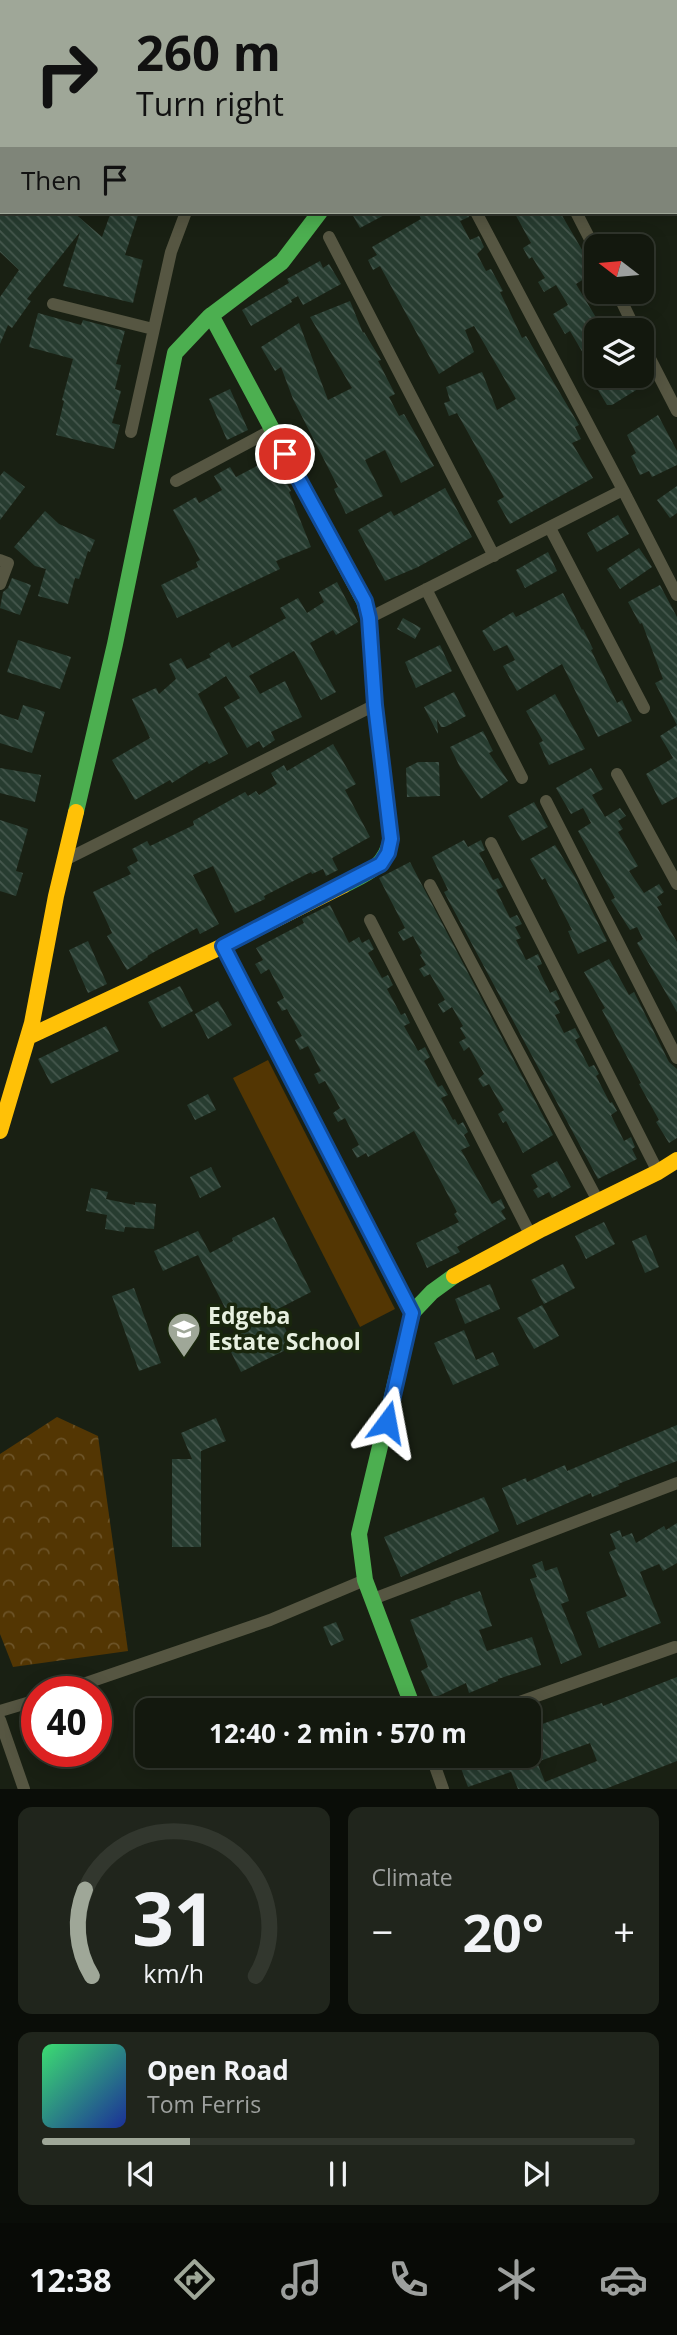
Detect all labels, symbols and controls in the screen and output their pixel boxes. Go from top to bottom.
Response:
text: 260 m [136,19,281,85]
icon: right [21,28,112,119]
text: Turn right [136,82,284,125]
icon: arrive [96,161,134,199]
text: Then [21,162,82,198]
north arrow [584,234,654,304]
map controls [584,234,654,388]
button: layers [584,318,654,388]
pin [255,424,315,484]
icon: arrive [266,435,304,473]
place label: Edgeba Estate School [208,1299,361,1357]
school or university icon: Edgeba Estate School [165,1310,203,1359]
position arrow [350,1385,424,1459]
speed limit sign: 40 [21,1676,112,1767]
text: 12:40 · 2 min · 570 m [209,1715,467,1751]
text: Climate [372,1861,453,1893]
text: 31 [132,1869,215,1968]
text: 20° [462,1896,544,1967]
text: − [372,1905,393,1957]
text: + [613,1905,635,1957]
text: km/h [143,1956,204,1990]
text: Open Road [147,2052,289,2088]
text: Tom Ferris [147,2088,261,2120]
icon: previous [122,2155,160,2193]
icon: pause [319,2155,357,2193]
icon: next [517,2155,555,2193]
icon: directions [170,2255,219,2304]
icon: music [277,2255,326,2304]
icon: phone [384,2255,433,2304]
icon: climate [492,2255,541,2304]
icon: car [599,2255,648,2304]
text: 12:38 [29,2258,111,2301]

